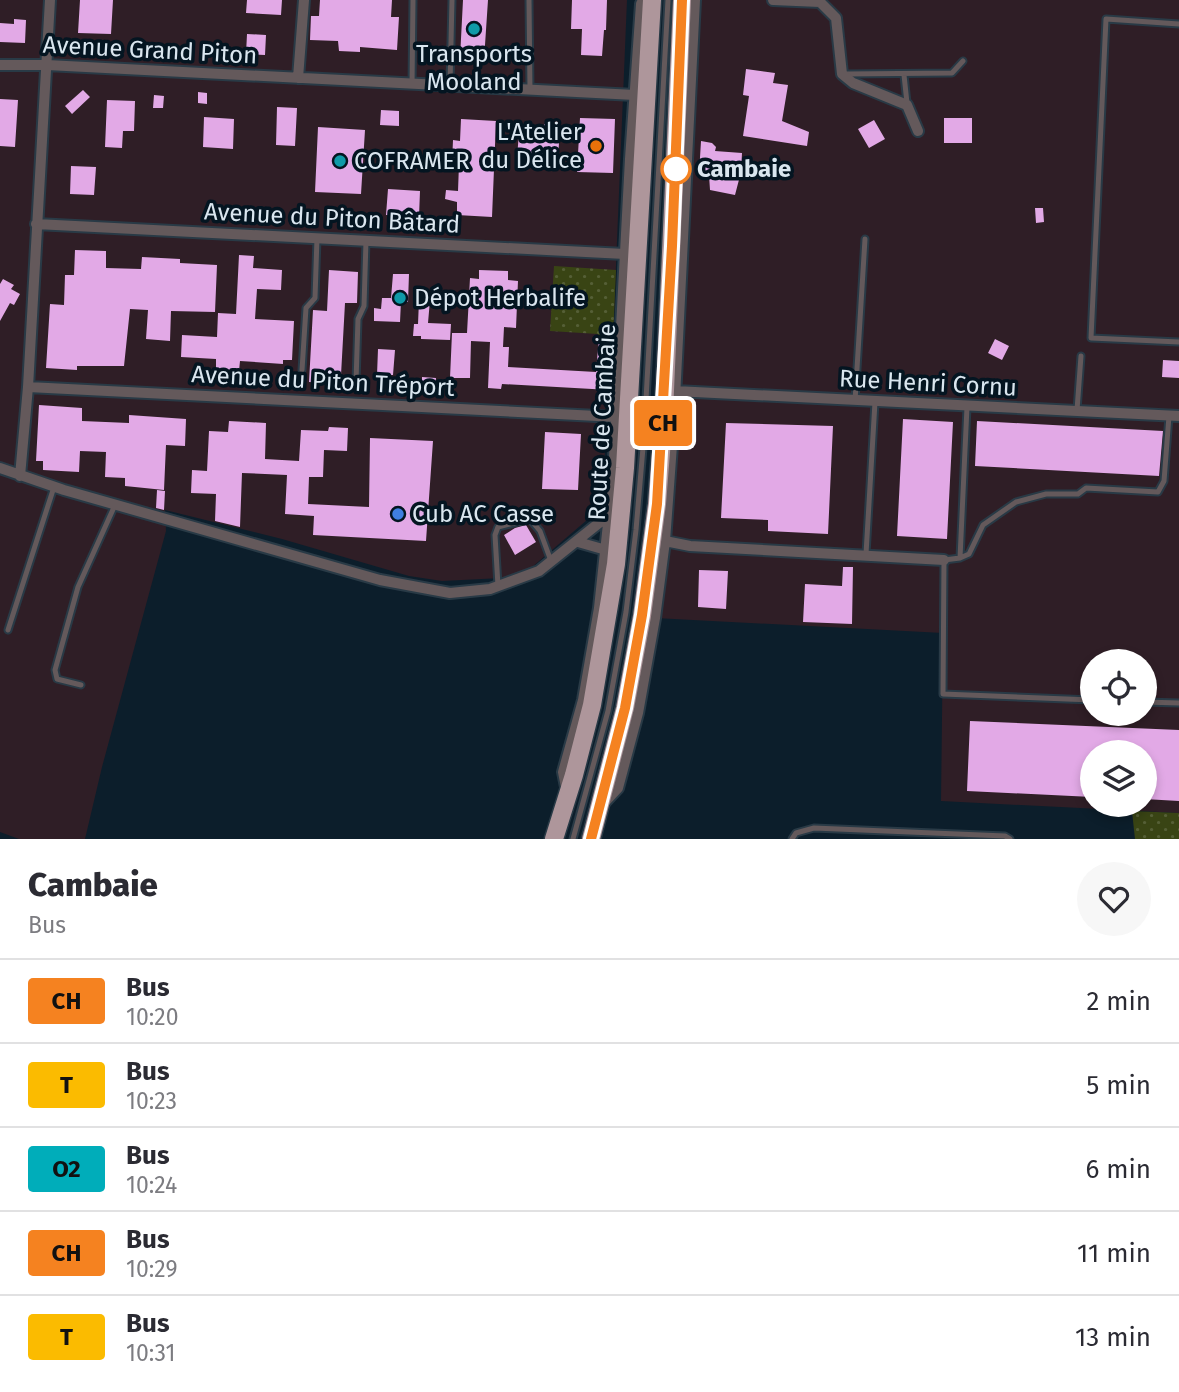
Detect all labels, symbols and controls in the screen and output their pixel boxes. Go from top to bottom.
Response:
marker: Transports Mooland [466,21,482,37]
street label: Avenue Grand Piton [42,30,258,70]
place label: Transports Mooland [416,40,532,96]
place label: L'Atelier du Délice [481,118,583,174]
marker: L'Atelier du Délice [588,138,604,154]
place label: COFRAMER [354,147,470,175]
marker: COFRAMER [332,153,348,169]
marker: Cambaie [661,154,691,184]
place label: Cambaie [697,155,791,183]
street label: Avenue du Piton Bâtard [203,197,461,239]
place label: Dépot Herbalife [414,284,586,312]
marker: Dépot Herbalife [392,290,408,306]
street label: Route de Cambaie [583,323,621,521]
street label: Avenue du Piton Tréport [191,360,456,402]
street label: Rue Henri Cornu [838,364,1018,402]
line badge: CH [632,400,694,446]
text: CH [648,409,678,437]
place label: Cub AC Casse [412,500,554,528]
marker: Cub AC Casse [390,506,406,522]
map controls [1080,649,1157,817]
button: locate [1080,649,1157,726]
button: layers [1080,740,1157,817]
button: heart [1077,862,1151,936]
text: Cambaie [28,865,158,905]
text: Bus [28,911,66,939]
text: Bus [126,972,169,1003]
text: 2 min [1086,986,1151,1017]
text: CH [52,987,81,1015]
text: 10:20 [126,1003,179,1031]
text: Bus [126,1056,169,1087]
text: 5 min [1086,1070,1151,1101]
text: T [60,1071,73,1099]
text: 10:23 [126,1087,177,1115]
text: Bus [126,1140,169,1171]
text: 6 min [1085,1154,1151,1185]
text: O2 [52,1155,81,1183]
text: 10:24 [126,1171,177,1199]
text: Bus [126,1224,169,1255]
text: 11 min [1077,1238,1151,1269]
text: CH [52,1239,81,1267]
text: 10:29 [126,1255,178,1283]
text: Bus [126,1308,169,1339]
text: 13 min [1075,1322,1151,1353]
text: T [60,1323,73,1351]
text: 10:31 [126,1339,175,1367]

